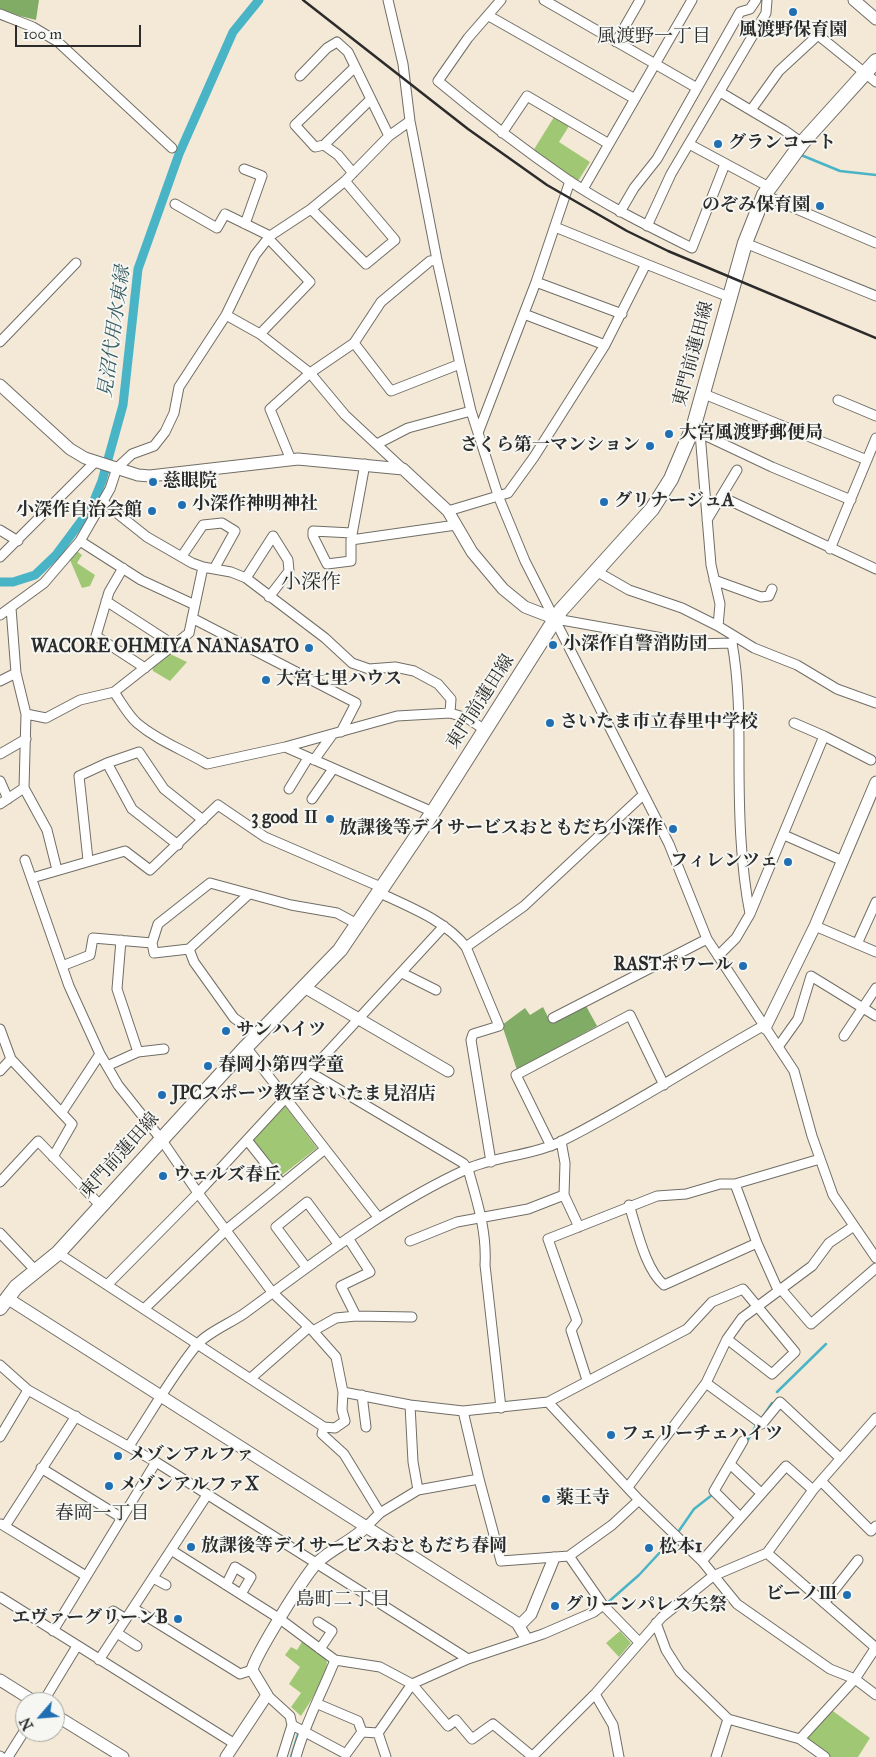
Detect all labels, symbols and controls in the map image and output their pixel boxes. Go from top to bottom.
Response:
marker: 風渡野保育園 [787,6,799,18]
scale bar [18,15,144,47]
place label: 風渡野保育園 [739,20,847,42]
text: 100 m [23,25,62,43]
district label: 風渡野一丁目 [597,26,711,48]
place label: グランコート [728,133,836,155]
marker: グランコート [712,138,724,150]
place label: のぞみ保育園 [702,195,810,217]
marker: のぞみ保育園 [814,200,826,212]
water label: 見沼代用水東縁 [94,265,136,399]
street label: 東門前蓮田線 [670,299,718,409]
place label: 大宮風渡野郵便局 [679,423,823,445]
marker: 大宮風渡野郵便局 [663,428,675,440]
place label: さくら第一マンション [460,435,640,457]
marker: さくら第一マンション [644,440,656,452]
place label: 慈眼院 [163,471,217,493]
marker: 慈眼院 [147,476,159,488]
place label: グリナージュA [614,491,734,513]
place label: 小深作神明神社 [192,494,318,516]
marker: グリナージュA [598,496,610,508]
marker: 小深作神明神社 [176,499,188,511]
place label: 小深作自治会館 [16,500,142,522]
marker: 小深作自治会館 [146,505,158,517]
district label: 小深作 [281,571,341,595]
place label: 小深作自警消防団 [563,634,707,656]
place label: WACORE OHMIYA NANASATO [31,637,299,659]
marker: 小深作自警消防団 [547,639,559,651]
marker: WACORE OHMIYA NANASATO [303,642,315,654]
street label: 東門前蓮田線 [443,651,519,753]
place label: 大宮七里ハウス [276,669,402,691]
marker: 大宮七里ハウス [260,674,272,686]
place label: さいたま市立春里中学校 [560,712,758,734]
marker: さいたま市立春里中学校 [544,717,556,729]
place label: 3 good Ⅱ [251,808,320,830]
marker: 3 good Ⅱ [324,813,336,825]
place label: 放課後等デイサービスおともだち小深作 [339,818,663,840]
marker: 放課後等デイサービスおともだち小深作 [667,823,679,835]
place label: フィレンツェ [670,851,778,873]
marker: フィレンツェ [782,856,794,868]
place label: RASTポワール [614,955,733,977]
marker: RASTポワール [737,960,749,972]
place label: サンハイツ [236,1020,326,1042]
marker: サンハイツ [220,1025,232,1037]
place label: 春岡小第四学童 [218,1055,344,1077]
marker: 春岡小第四学童 [202,1060,214,1072]
place label: JPCスポーツ教室さいたま見沼店 [172,1084,436,1106]
marker: JPCスポーツ教室さいたま見沼店 [156,1089,168,1101]
street label: 東門前蓮田線 [76,1109,164,1203]
place label: ウェルズ春丘 [173,1165,281,1187]
marker: ウェルズ春丘 [157,1170,169,1182]
place label: フェリーチェハイツ [621,1424,783,1446]
marker: フェリーチェハイツ [605,1429,617,1441]
place label: メゾンアルファ [128,1445,254,1467]
marker: メゾンアルファ [112,1450,124,1462]
place label: メゾンアルファX [119,1475,259,1497]
marker: メゾンアルファX [103,1480,115,1492]
place label: 薬王寺 [556,1488,610,1510]
marker: 薬王寺 [540,1493,552,1505]
district label: 春岡一丁目 [55,1503,149,1525]
place label: 放課後等デイサービスおともだち春岡 [201,1536,507,1558]
place label: 松本1 [659,1537,702,1559]
marker: 放課後等デイサービスおともだち春岡 [185,1541,197,1553]
marker: 松本1 [643,1542,655,1554]
place label: ビーノⅢ [766,1584,837,1606]
district label: 島町二丁目 [296,1589,390,1611]
marker: ビーノⅢ [841,1589,853,1601]
place label: グリーンパレス矢祭 [565,1595,727,1617]
marker: グリーンパレス矢祭 [549,1600,561,1612]
place label: エヴァーグリーンB [12,1608,168,1630]
marker: エヴァーグリーンB [172,1613,184,1625]
north arrow [15,1692,65,1742]
text: N [17,1714,37,1733]

